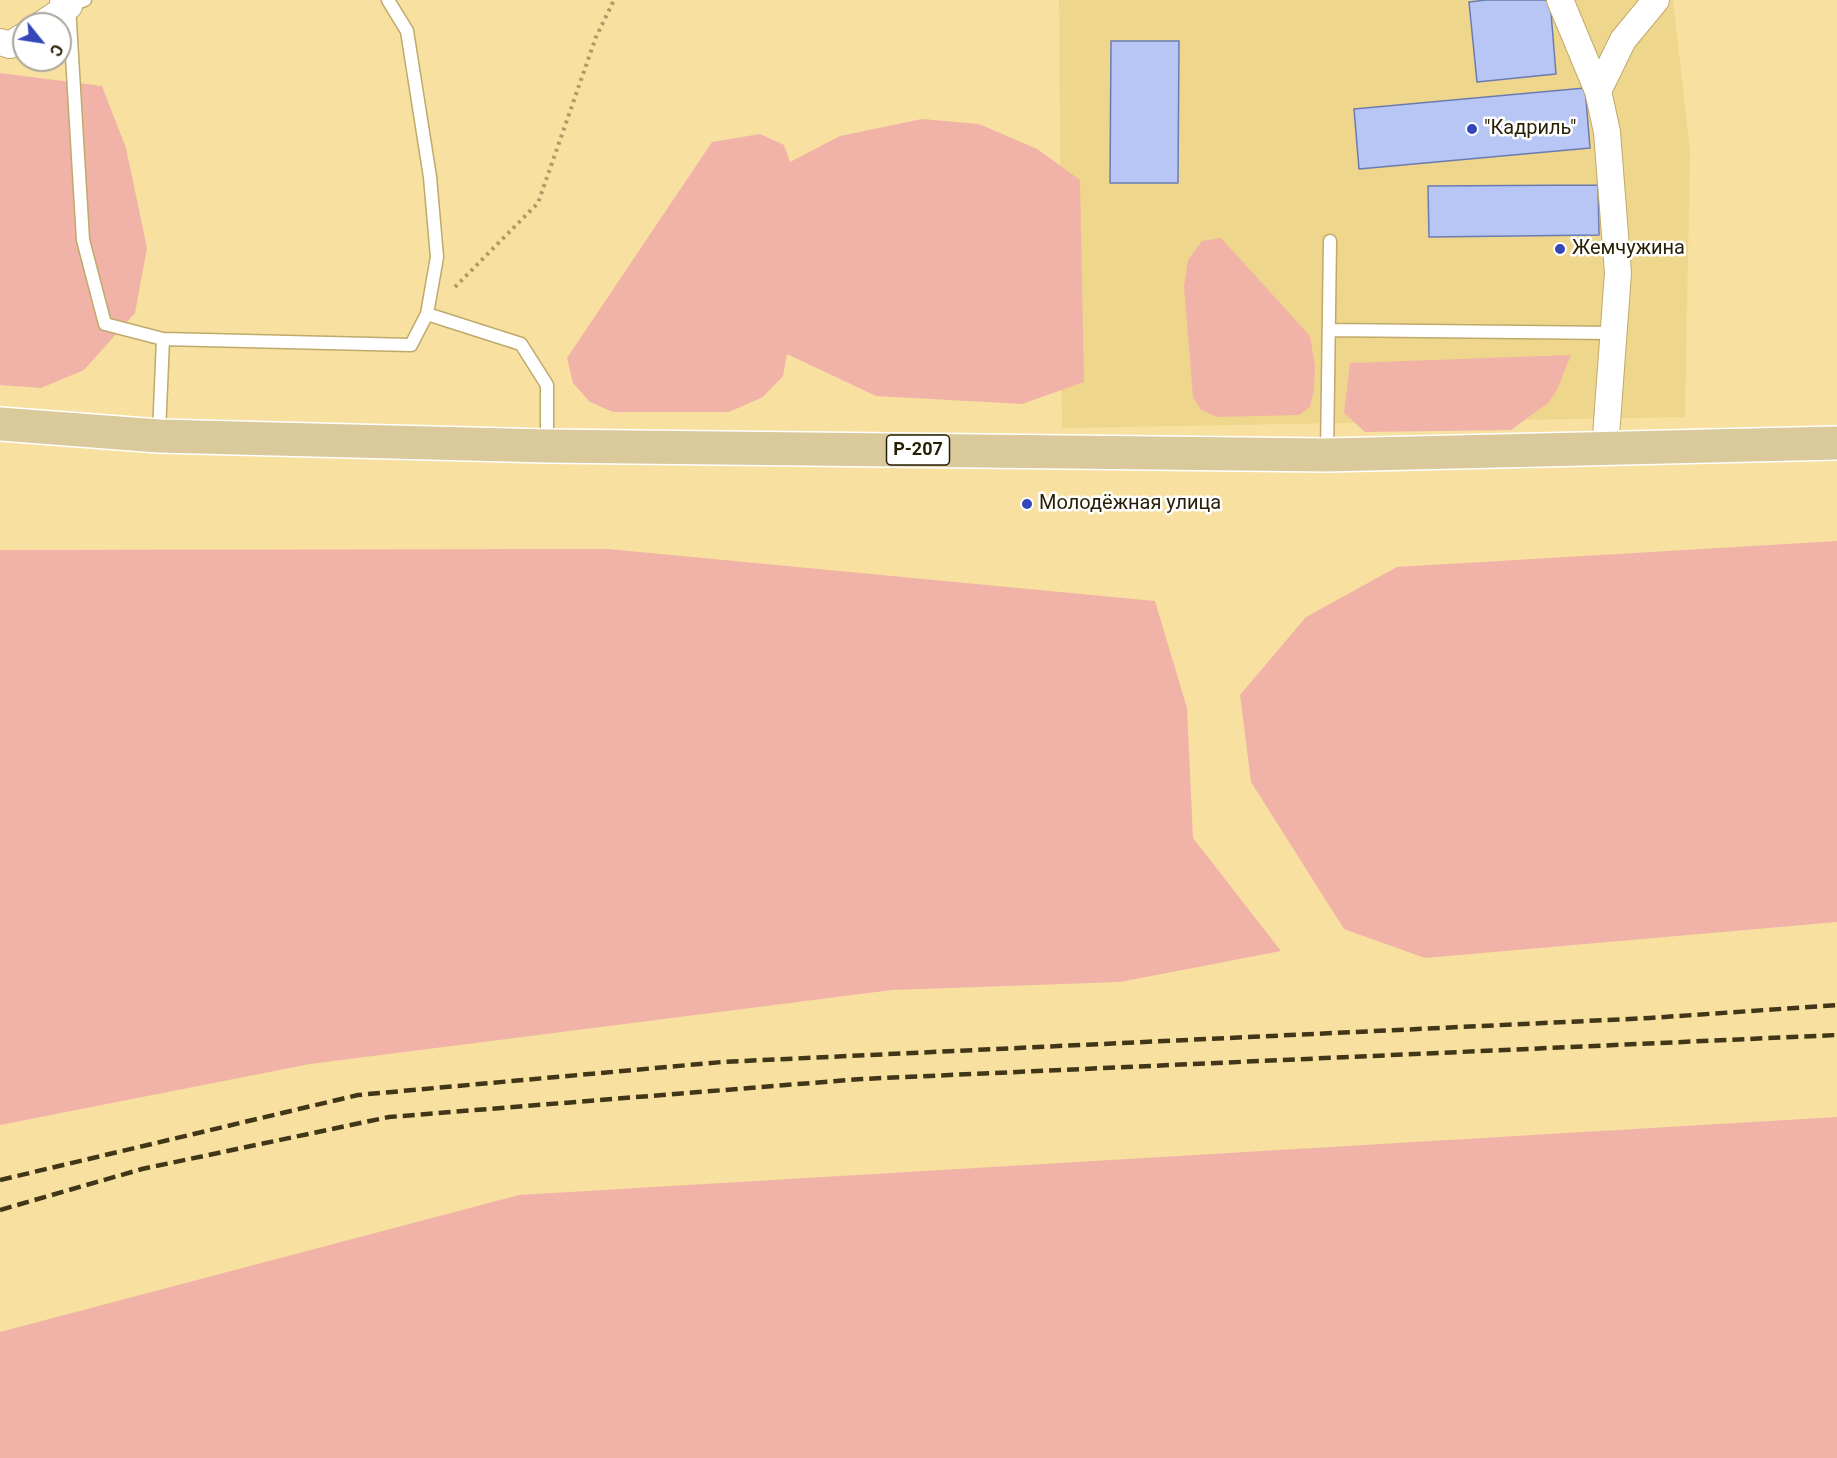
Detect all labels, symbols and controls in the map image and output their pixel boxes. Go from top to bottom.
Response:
north arrow [12,12,72,72]
text: С [45,41,67,60]
place label: "Кадриль" [1484,117,1576,141]
marker: "Кадриль" [1465,122,1479,136]
place label: Жемчужина [1572,237,1685,261]
marker: Жемчужина [1553,242,1567,256]
road number: Р-207 [886,435,950,465]
place label: Молодёжная улица [1039,492,1221,516]
marker: Молодёжная улица [1020,497,1034,511]

